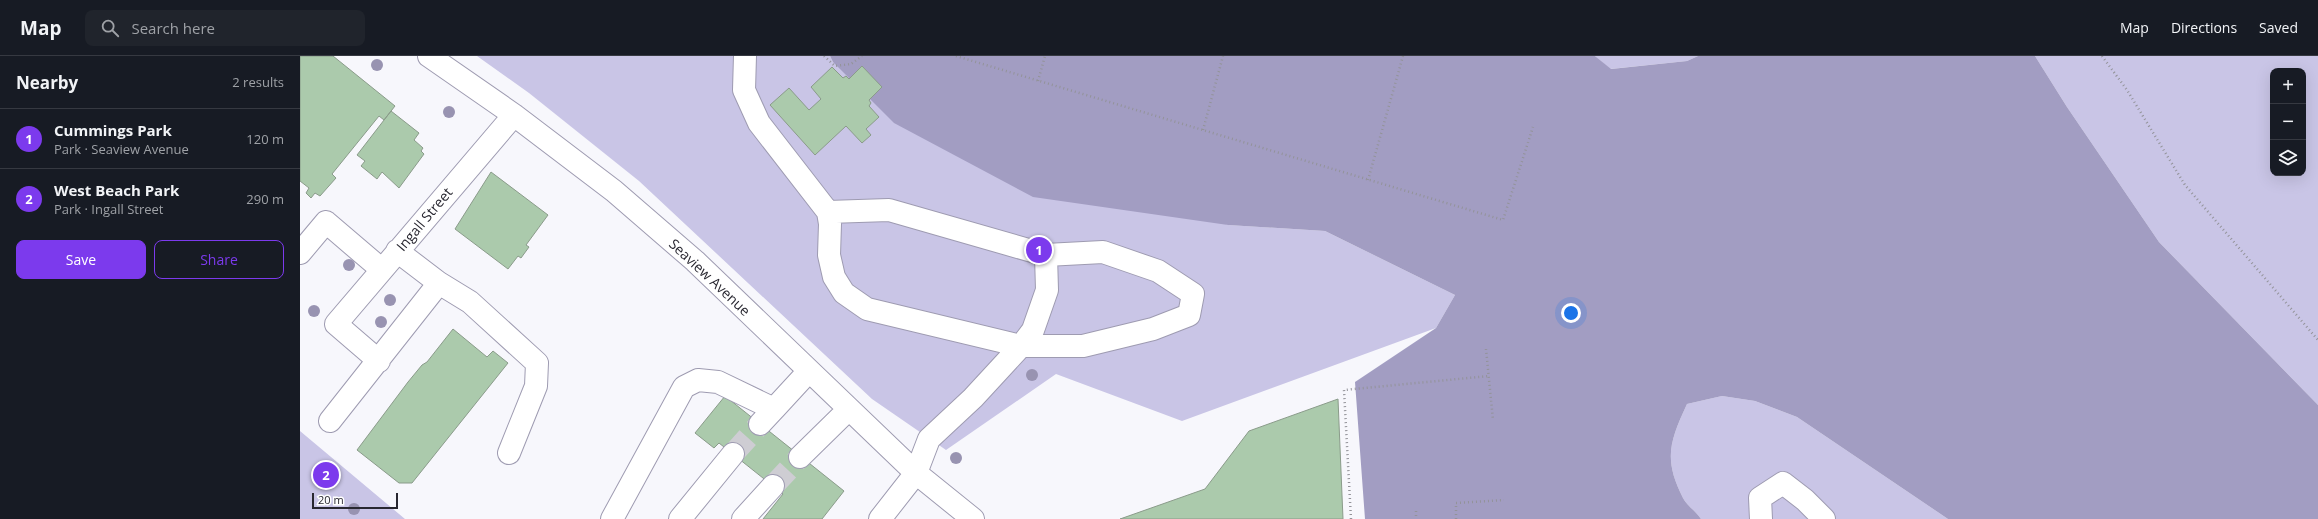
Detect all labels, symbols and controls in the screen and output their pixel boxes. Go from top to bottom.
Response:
search box [85,10,365,46]
text: Map [20,15,61,41]
icon: search [99,17,121,39]
text: Search here [131,18,215,38]
text: Map [2120,18,2149,37]
text: Directions [2171,18,2237,37]
text: Saved [2259,18,2298,37]
map controls [2270,68,2306,176]
button: + [2270,68,2306,104]
text: Nearby [16,71,78,94]
text: 2 results [232,73,284,91]
button: − [2270,104,2306,140]
text: Cummings Park [54,120,172,140]
text: 1 [25,130,33,148]
text: 120 m [246,130,284,148]
text: Park · Seaview Avenue [54,140,189,158]
button: layers [2270,140,2306,176]
text: West Beach Park [54,180,179,200]
street label: Ingall Street [392,183,456,255]
text: 2 [25,190,33,208]
text: 290 m [246,190,284,208]
text: Park · Ingall Street [54,200,164,218]
street label: Seaview Avenue [665,234,755,320]
pin: 1 [1026,235,1052,265]
button: Save [16,240,146,279]
button: Share [154,240,284,279]
your location [1561,303,1581,323]
pin: 2 [313,460,339,490]
scale bar [312,491,398,510]
text: 20 m [318,492,344,507]

